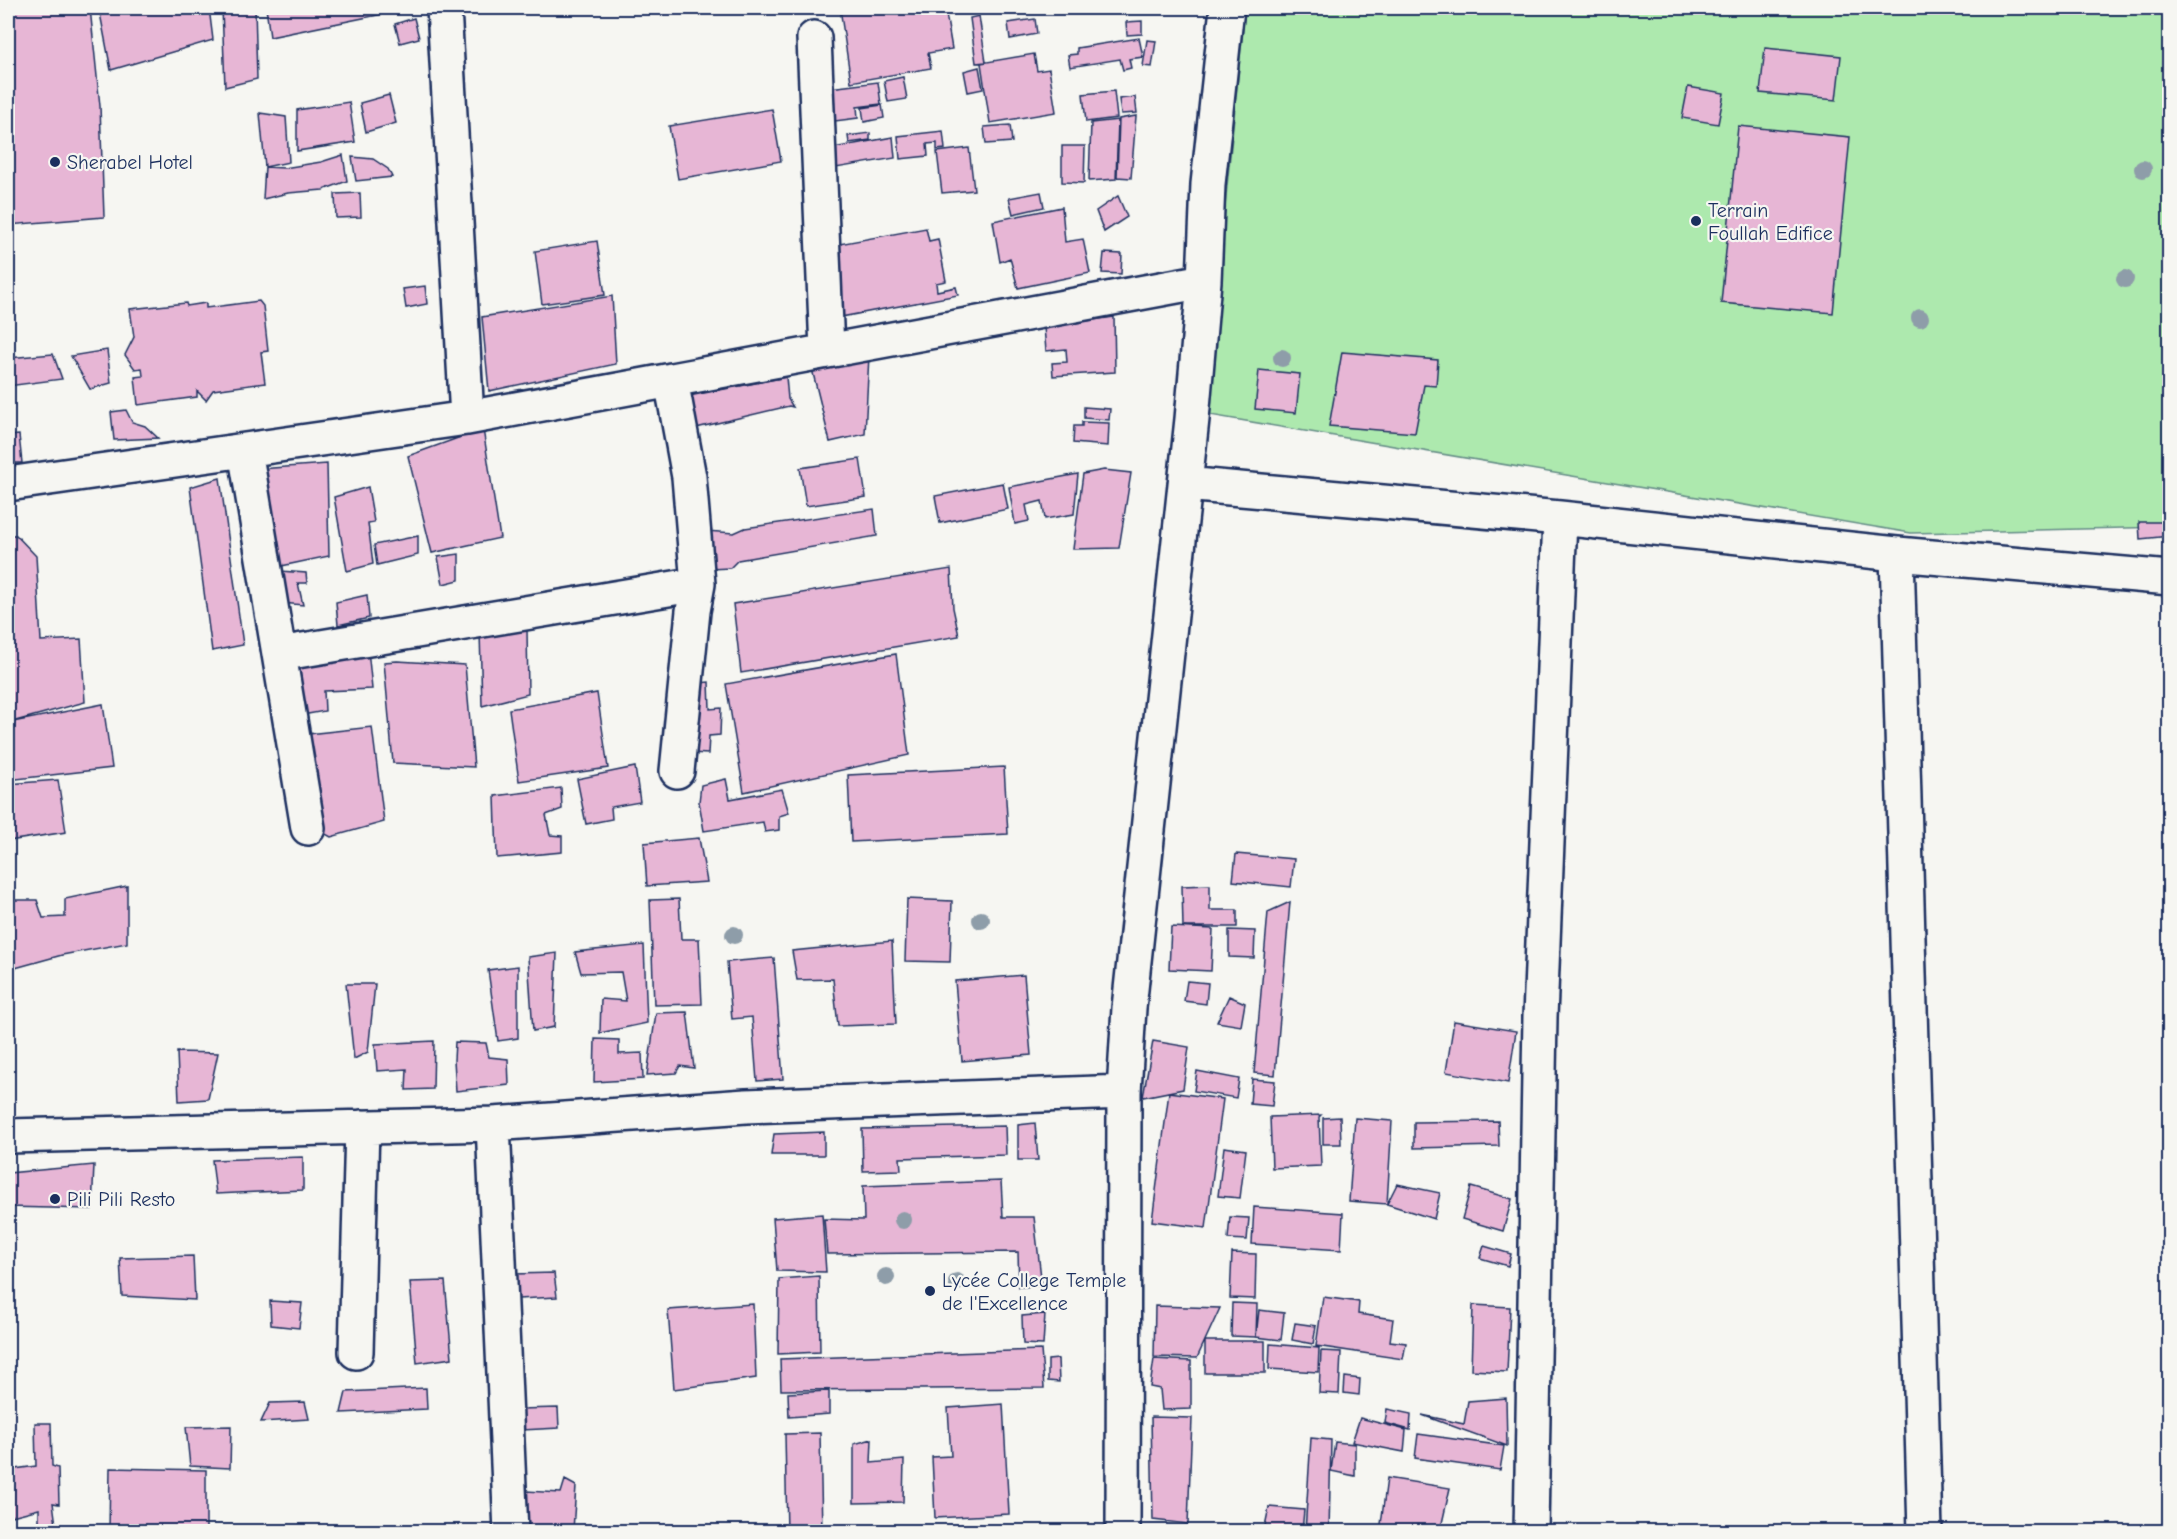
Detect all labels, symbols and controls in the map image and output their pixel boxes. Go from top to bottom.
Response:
place label: Sherabel Hotel [67,151,193,174]
marker: Sherabel Hotel [48,155,62,169]
place label: Terrain Foullah Edifice [1708,199,1833,245]
marker: Terrain Foullah Edifice [1689,214,1703,228]
place label: Pili Pili Resto [67,1188,175,1211]
marker: Pili Pili Resto [48,1192,62,1206]
place label: Lycée College Temple de l'Excellence [942,1269,1126,1315]
marker: Lycée College Temple de l'Excellence [923,1284,937,1298]

